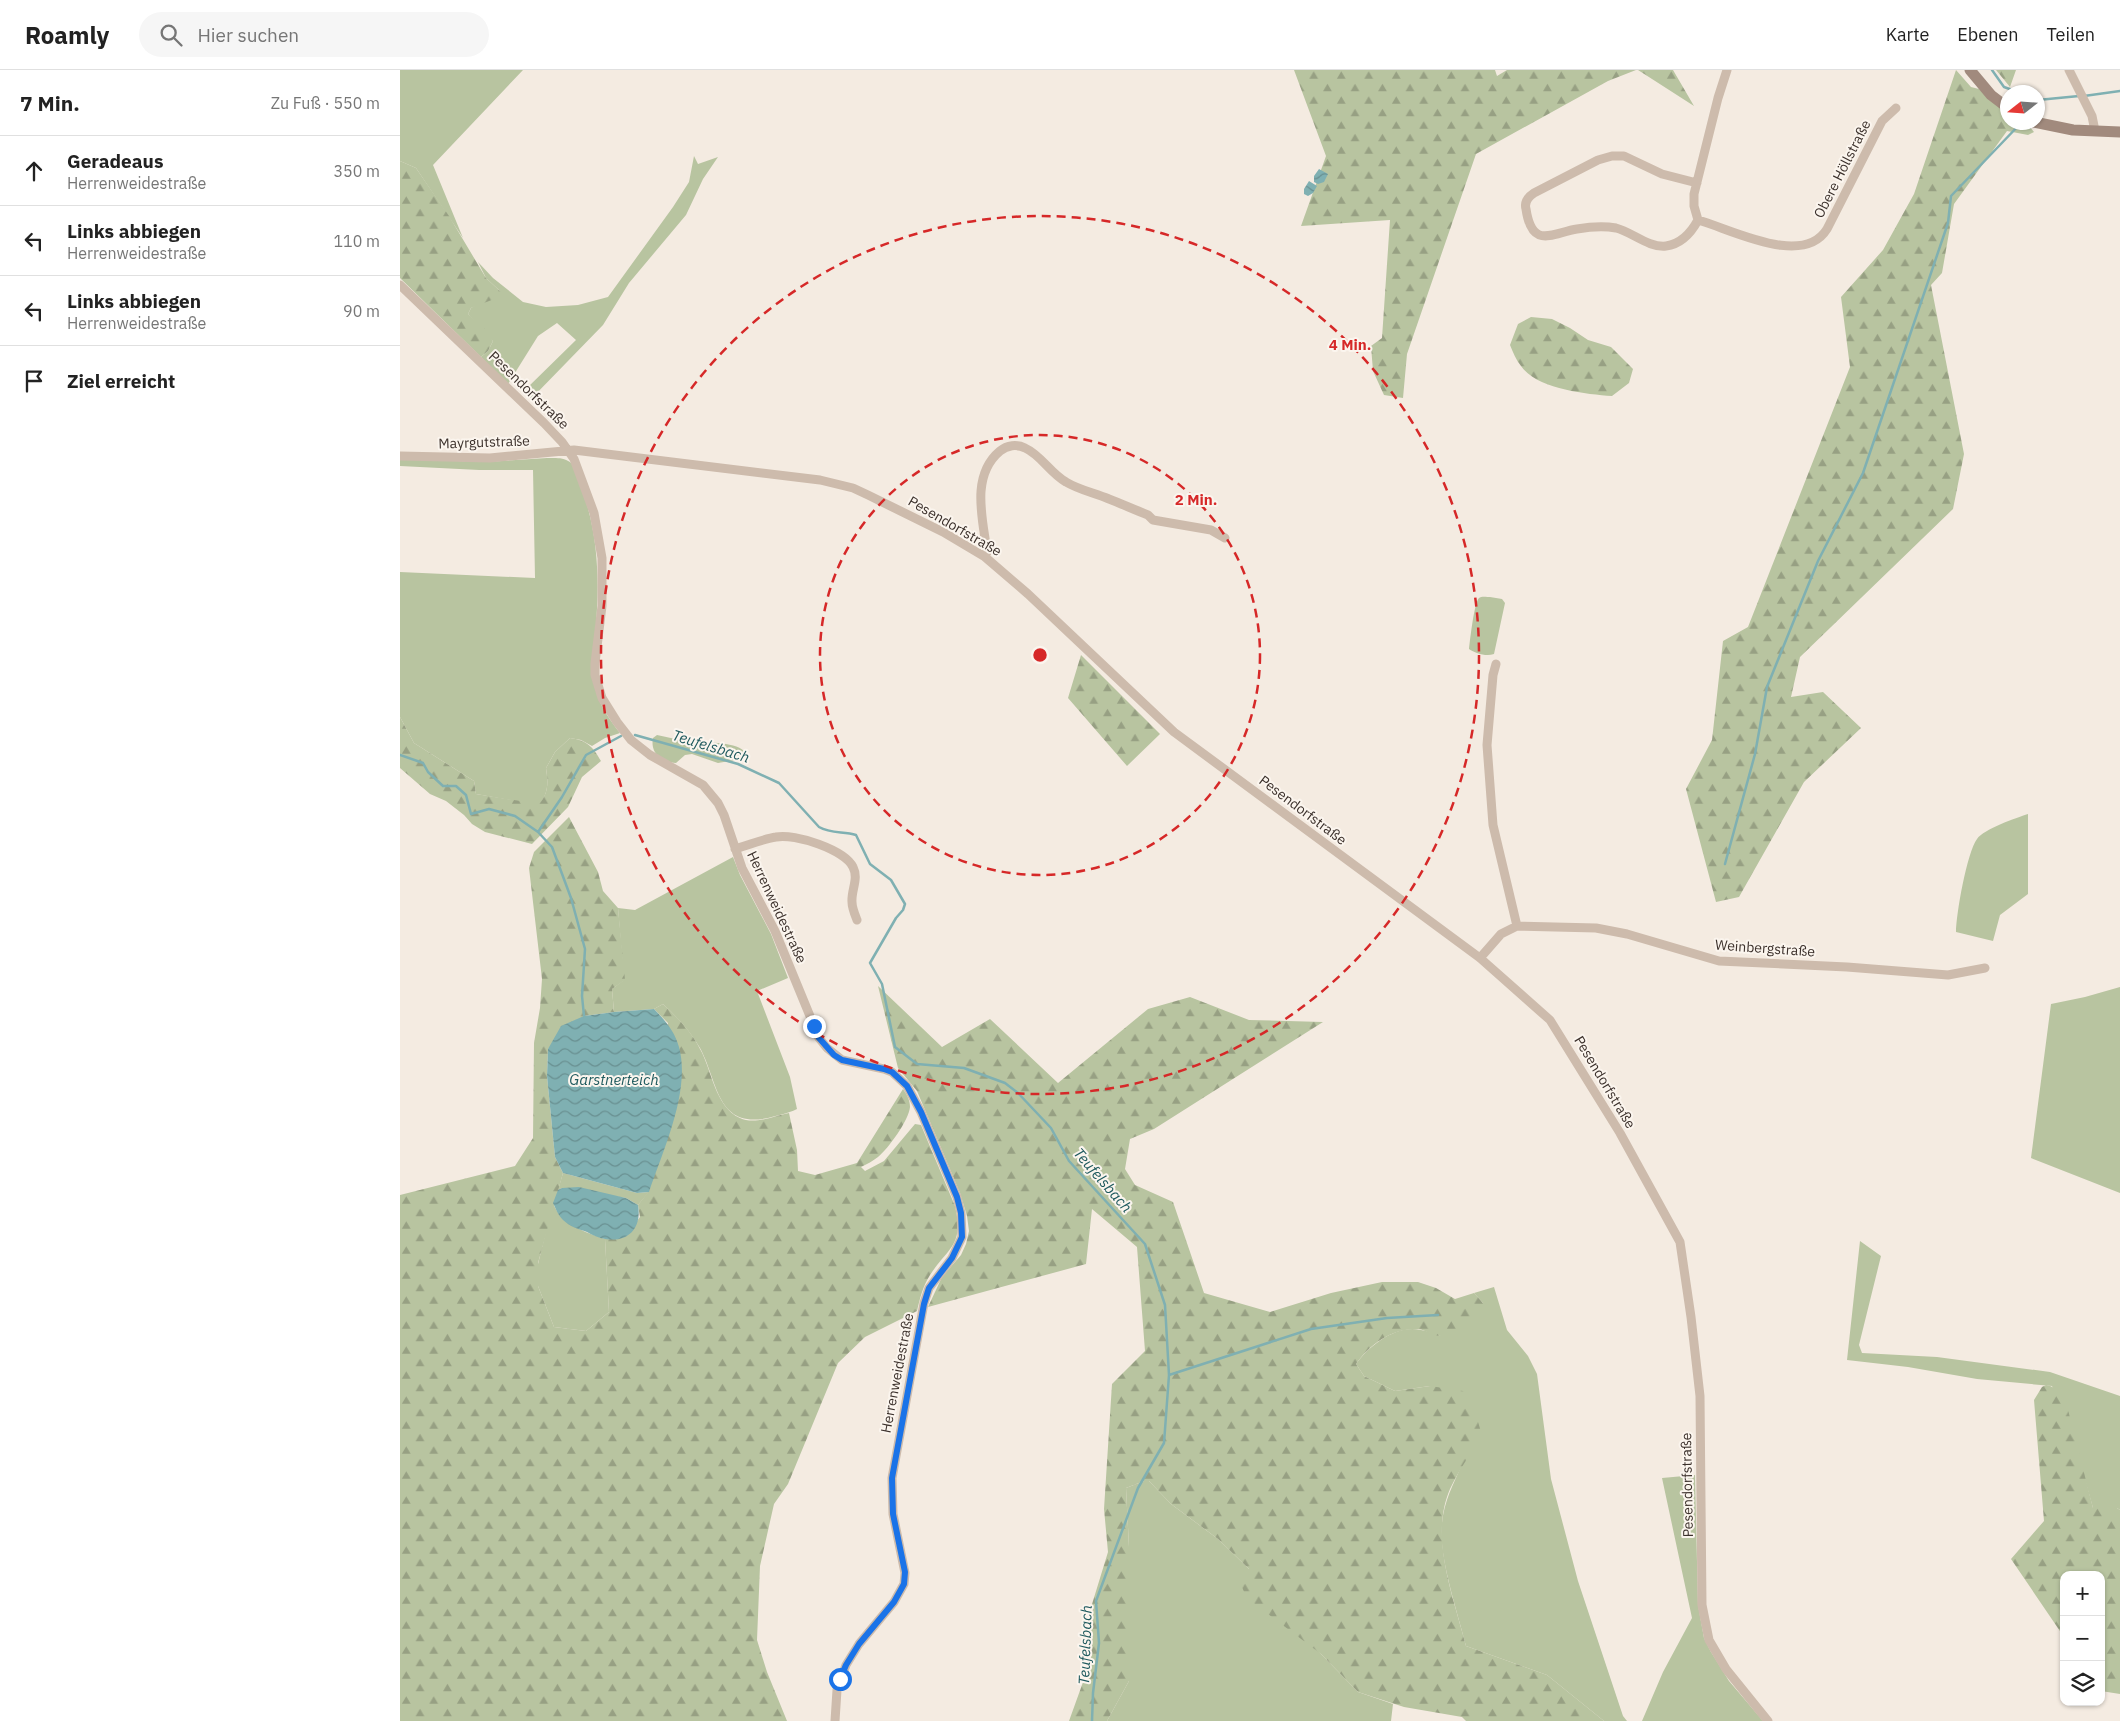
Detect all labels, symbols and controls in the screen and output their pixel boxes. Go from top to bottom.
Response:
search box [139,12,489,57]
text: Roamly [25,19,109,51]
icon: search [157,21,185,49]
text: Hier suchen [197,23,299,47]
text: Karte [1886,23,1929,46]
text: Ebenen [1957,23,2018,46]
text: Teilen [2046,23,2095,46]
north arrow [2000,85,2045,130]
text: 7 Min. [20,89,80,117]
text: Zu Fuß · 550 m [271,93,380,113]
street label: Obere Höllstraße [1809,117,1875,221]
text: Geradeaus [67,149,164,173]
icon: ahead [20,157,48,185]
text: 350 m [333,161,380,181]
text: Herrenweidestraße [67,173,206,193]
text: Links abbiegen [67,219,201,243]
icon: left [20,227,48,255]
text: 110 m [333,231,380,251]
text: Herrenweidestraße [67,243,206,263]
text: Links abbiegen [67,289,201,313]
icon: left [20,297,48,325]
text: 90 m [343,301,380,321]
text: Herrenweidestraße [67,313,206,333]
text: 4 Min. [1329,335,1371,354]
street label: Pesendorfstraße [485,347,573,433]
icon: arrive [20,367,48,395]
text: Ziel erreicht [67,369,175,393]
street label: Mayrgutstraße [438,431,530,453]
text: 2 Min. [1175,490,1217,509]
street label: Pesendorfstraße [905,492,1005,560]
centre of rings [1031,646,1049,664]
water label: Teufelsbach [670,725,752,767]
street label: Pesendorfstraße [1256,771,1351,849]
street label: Herrenweidestraße [743,848,811,966]
street label: Weinbergstraße [1714,936,1816,960]
route end [803,1015,826,1038]
street label: Pesendorfstraße [1570,1032,1640,1132]
water label: Garstnerteich [569,1070,659,1089]
water label: Teufelsbach [1070,1144,1136,1216]
street label: Herrenweidestraße [877,1311,918,1435]
street label: Pesendorfstraße [1677,1432,1697,1538]
map controls [2060,1571,2105,1706]
button: + [2060,1571,2105,1616]
water label: Teufelsbach [1074,1605,1096,1685]
button: − [2060,1616,2105,1661]
button: layers [2060,1661,2105,1706]
route start [829,1668,852,1691]

